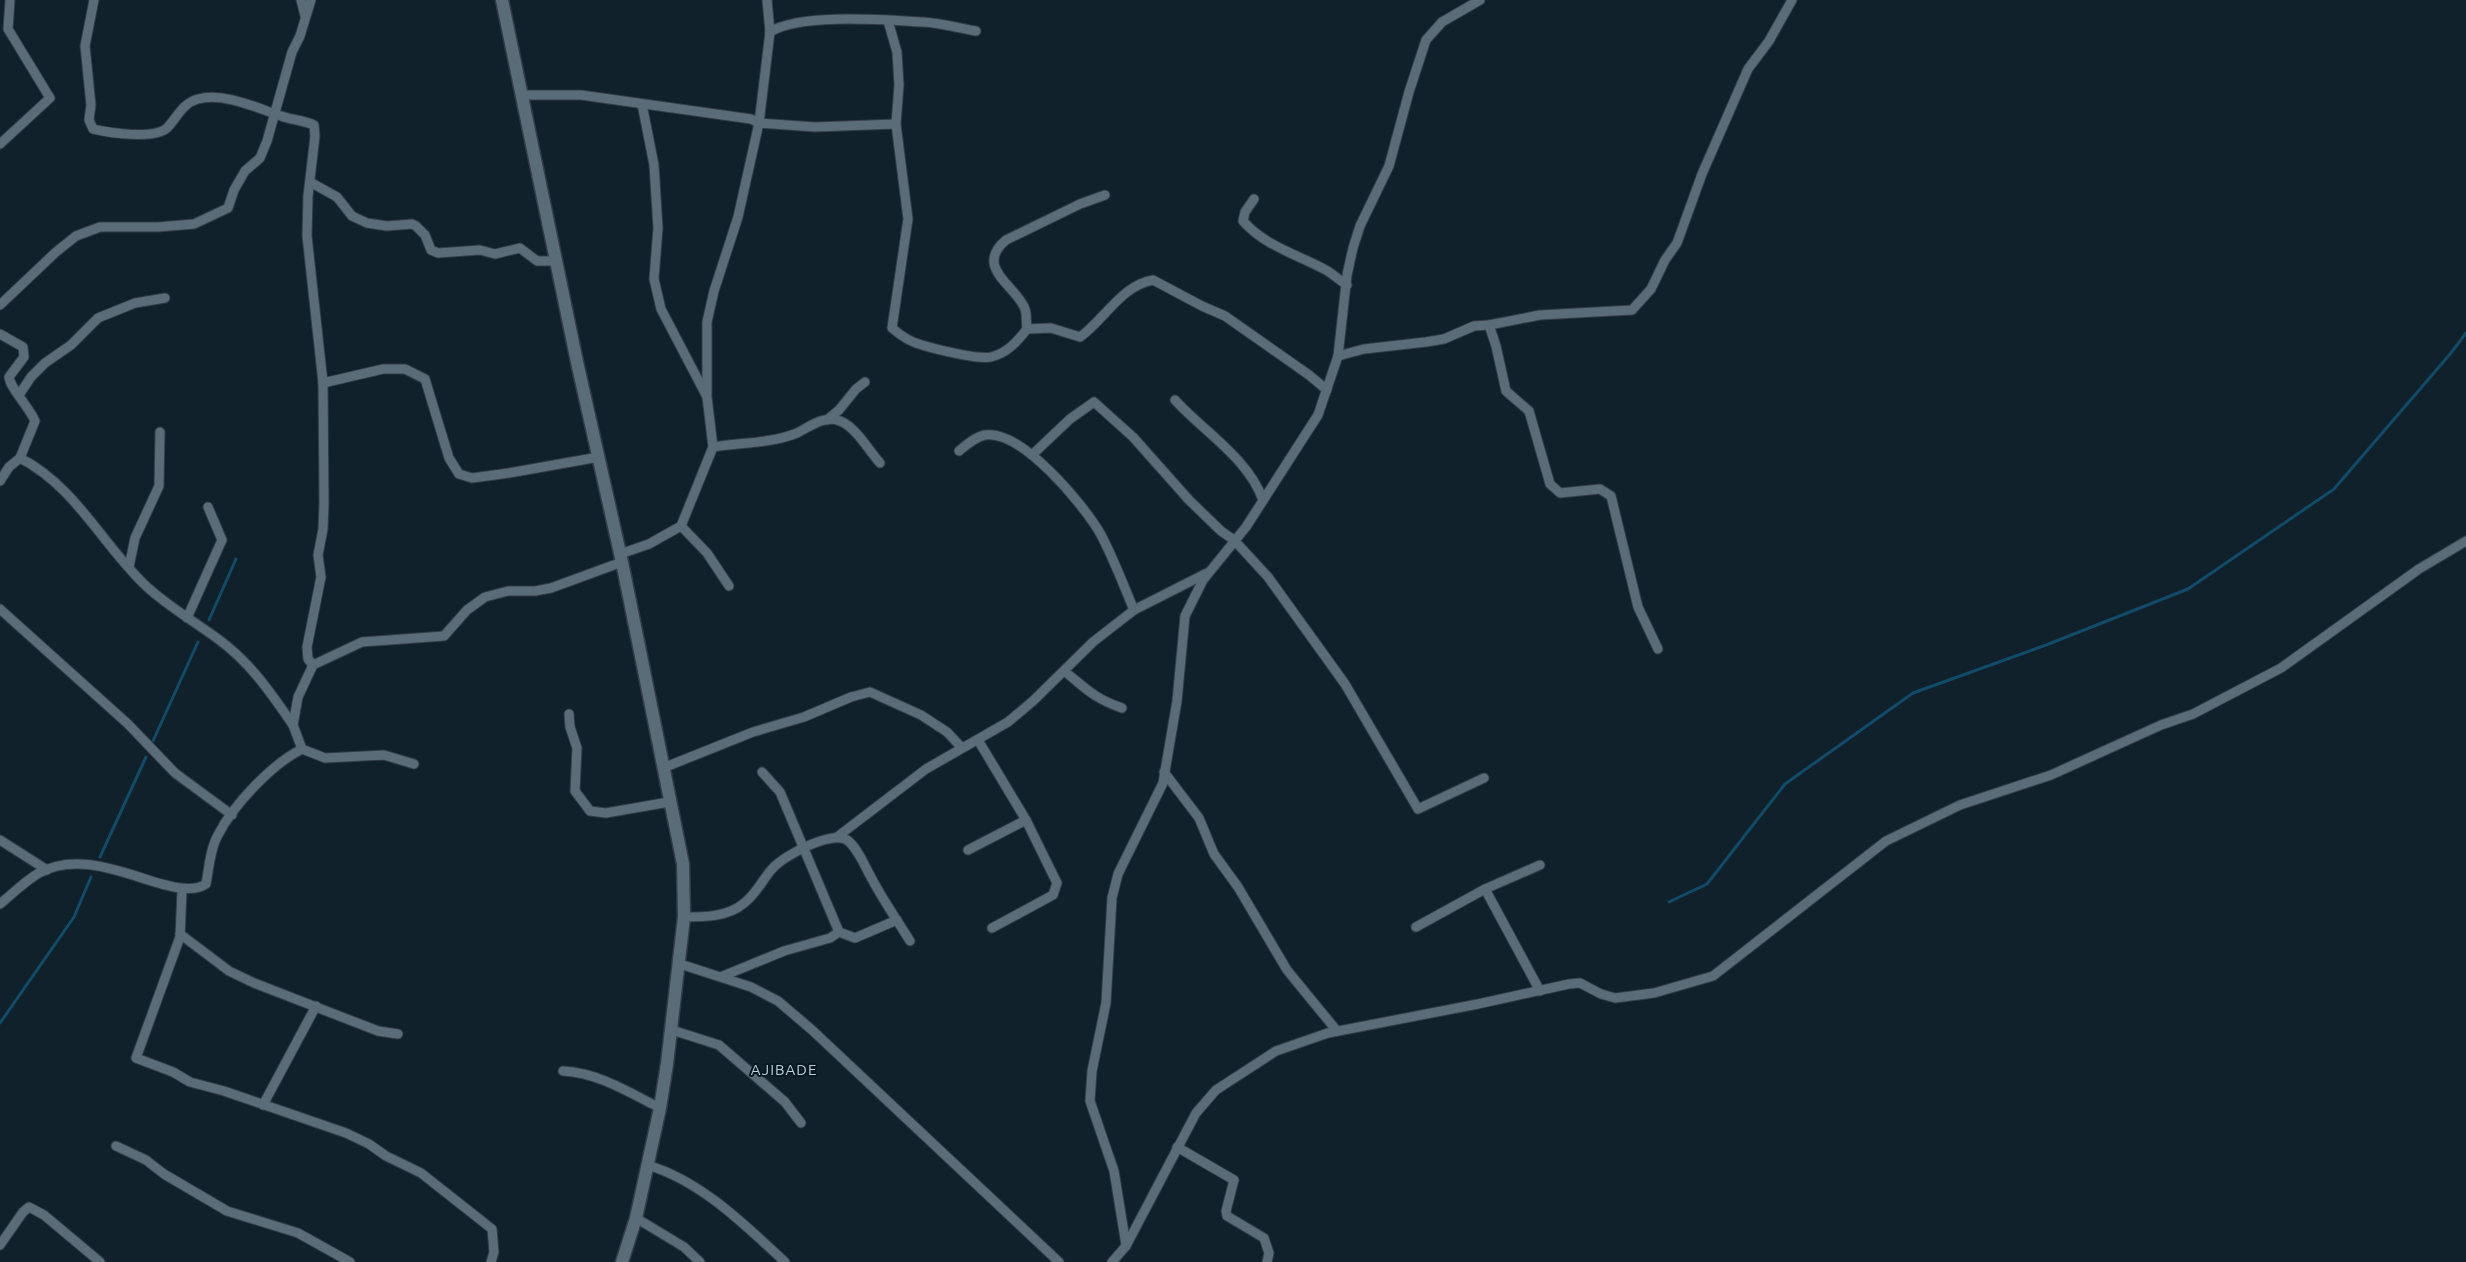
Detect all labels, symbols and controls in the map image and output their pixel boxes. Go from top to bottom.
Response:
district label: AJIBADE [751,1061,817,1078]

